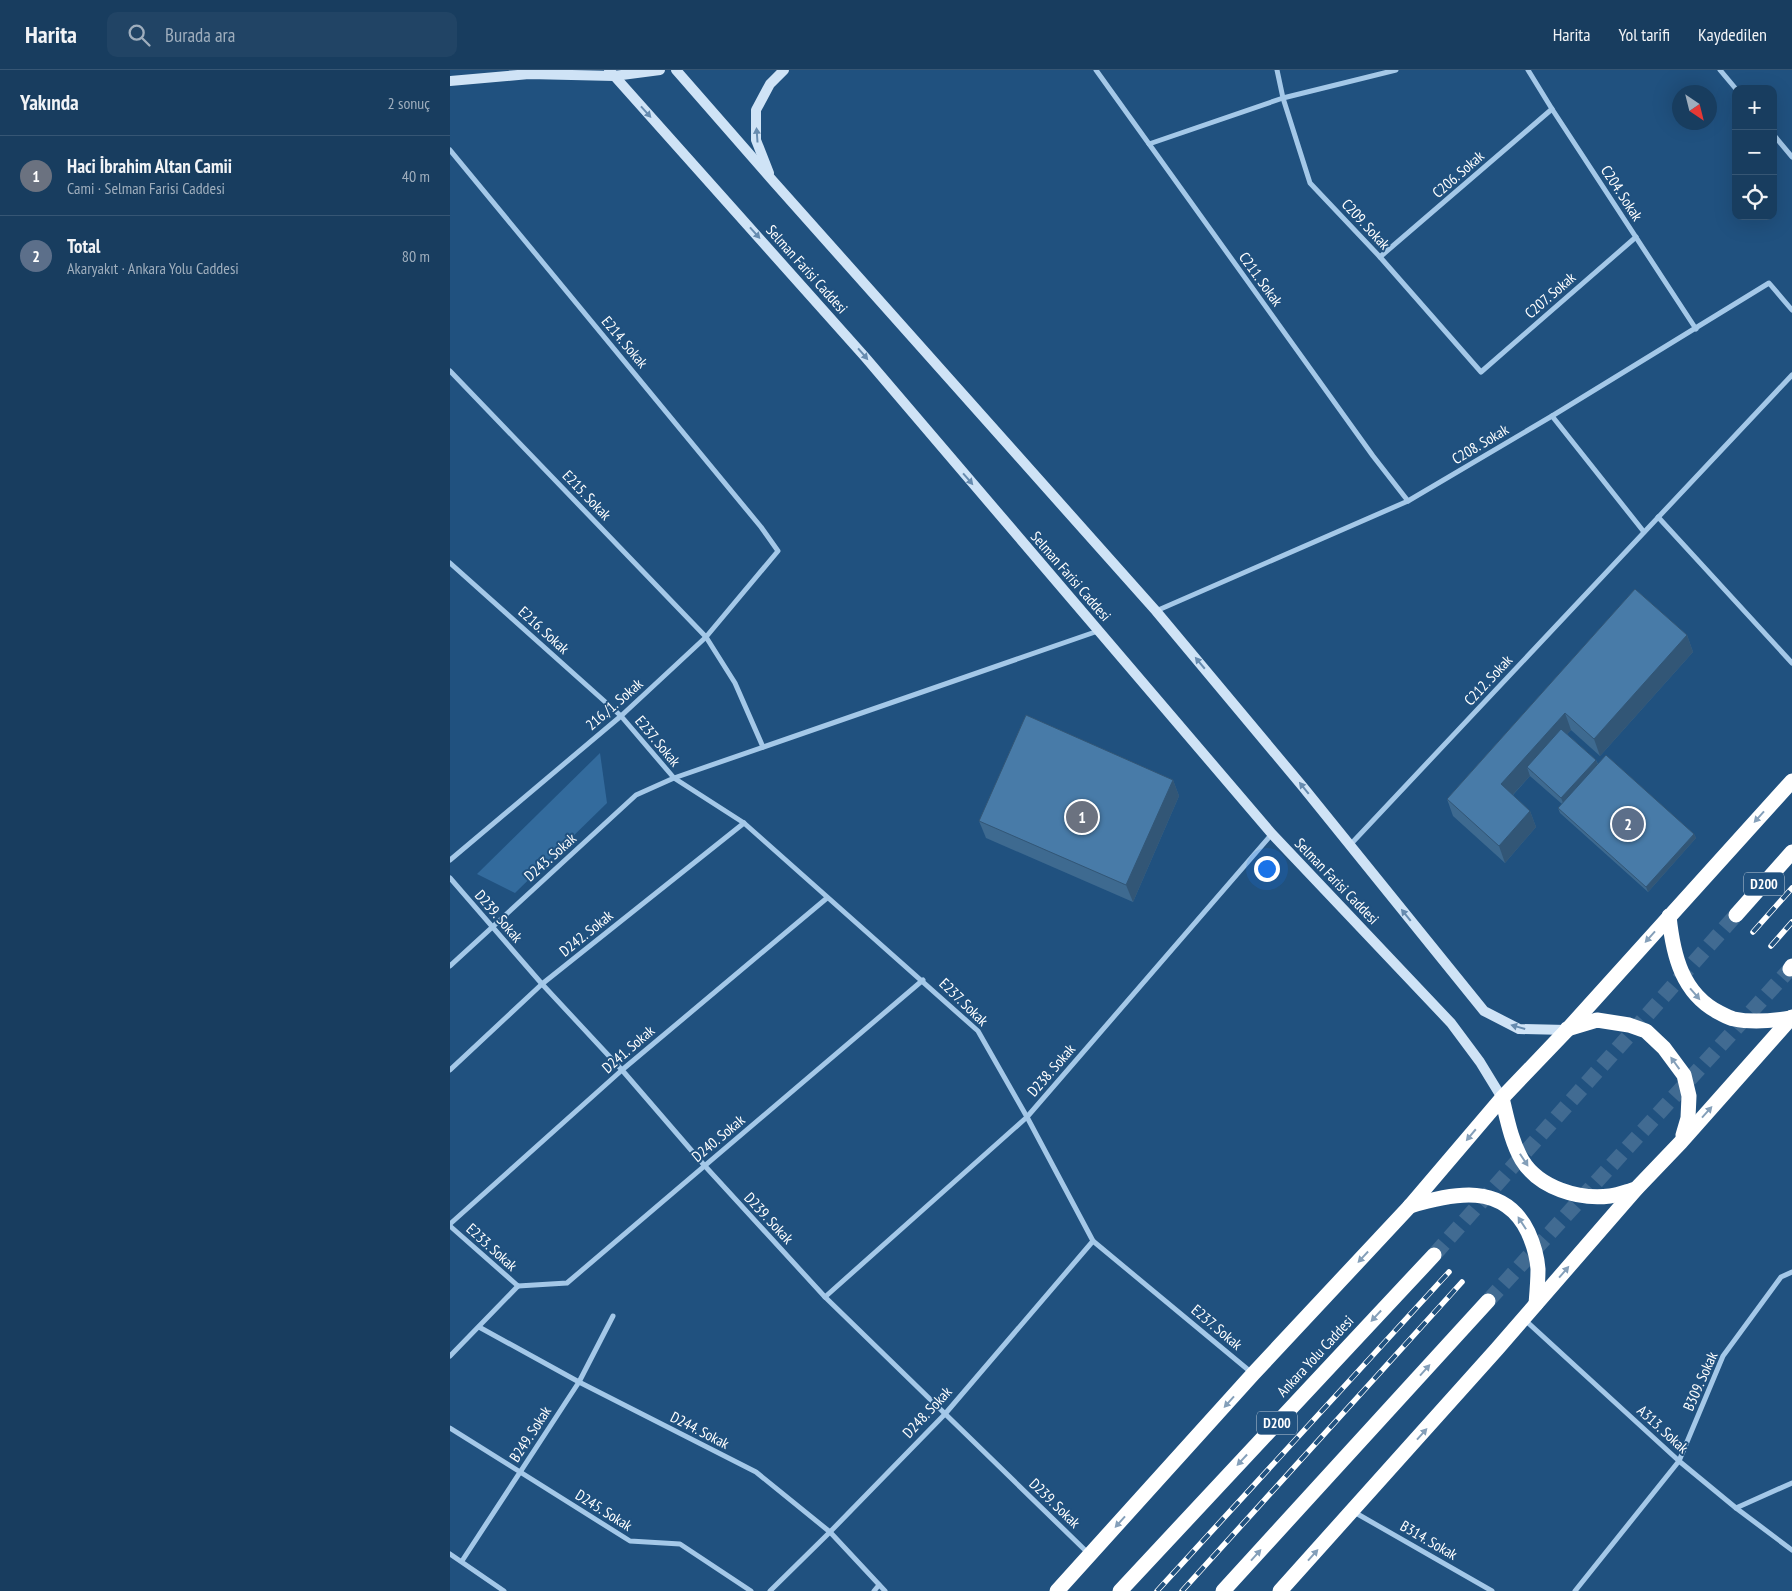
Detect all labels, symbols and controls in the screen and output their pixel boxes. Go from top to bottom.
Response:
search box [107,12,457,57]
text: Harita [25,19,77,50]
icon: search [125,21,153,49]
text: Burada ara [165,23,235,47]
text: Harita [1553,23,1591,46]
text: Yol tarifi [1619,23,1670,46]
text: Kaydedilen [1698,23,1767,46]
north arrow [1672,85,1717,130]
map controls [1732,85,1777,220]
button: + [1732,85,1777,130]
text: Yakında [20,89,79,116]
text: 2 sonuç [387,93,430,113]
one-way arrow [641,105,652,118]
one-way arrow [752,127,760,143]
button: − [1732,130,1777,175]
street label: C206. Sokak [1428,146,1488,202]
text: Haci İbrahim Altan Camii [67,154,232,178]
street label: C204. Sokak [1597,162,1647,225]
text: 1 [32,166,40,186]
text: 40 m [402,166,430,186]
button: locate [1732,175,1777,220]
text: Cami · Selman Farisi Caddesi [67,178,225,198]
street label: C209. Sokak [1338,195,1394,253]
street label: Selman Farisi Caddesi [762,221,852,317]
one-way arrow [749,227,761,239]
text: Total [67,234,100,258]
text: 2 [32,246,40,266]
text: 80 m [402,246,430,266]
street label: C211. Sokak [1235,248,1287,310]
text: Akaryakıt · Ankara Yolu Caddesi [67,258,239,278]
street label: C207. Sokak [1521,268,1579,322]
street label: E214. Sokak [598,312,652,372]
one-way arrow [857,348,869,360]
street label: C208. Sokak [1448,420,1512,468]
street label: E215. Sokak [559,466,616,524]
one-way arrow [962,472,973,485]
street label: Selman Farisi Caddesi [1027,527,1115,625]
street label: E216. Sokak [515,602,574,658]
street label: C212. Sokak [1460,651,1516,709]
one-way arrow [1194,658,1206,670]
street label: 216./1. Sokak [582,674,647,734]
street label: E237. Sokak [631,712,685,771]
one-way arrow [1298,783,1310,795]
pin: 1 [1066,798,1098,836]
pin: 2 [1612,805,1644,843]
one-way arrow [1753,811,1765,823]
street label: D243. Sokak [520,829,580,885]
street label: Selman Farisi Caddesi [1291,834,1383,928]
your location [1254,856,1280,882]
road number: D200 [1744,872,1784,896]
street label: D239. Sokak [471,886,527,946]
street label: D242. Sokak [555,906,617,960]
one-way arrow [1401,908,1412,921]
one-way arrow [1644,931,1656,943]
street label: E237. Sokak [936,974,993,1030]
one-way arrow [1690,987,1701,1000]
street label: D241. Sokak [598,1021,658,1077]
one-way arrow [1511,1023,1526,1031]
street label: D238. Sokak [1023,1040,1079,1100]
one-way arrow [1670,1056,1680,1070]
one-way arrow [1701,1107,1713,1119]
street label: D240. Sokak [688,1110,749,1166]
one-way arrow [1465,1128,1476,1141]
one-way arrow [1519,1153,1529,1167]
street label: D239. Sokak [740,1188,798,1248]
one-way arrow [1518,1217,1527,1230]
street label: E233. Sokak [463,1219,522,1275]
one-way arrow [1357,1250,1369,1262]
one-way arrow [1558,1266,1569,1279]
street label: E237. Sokak [1188,1300,1247,1354]
one-way arrow [1371,1310,1382,1322]
street label: Ankara Yolu Caddesi [1273,1311,1357,1401]
street label: B309. Sokak [1679,1348,1722,1414]
one-way arrow [1419,1365,1431,1377]
street label: D248. Sokak [898,1382,956,1442]
one-way arrow [1223,1395,1235,1407]
street label: A313. Sokak [1633,1401,1693,1457]
street label: B249. Sokak [505,1402,555,1465]
street label: D244. Sokak [667,1407,733,1453]
road number: D200 [1257,1412,1297,1435]
one-way arrow [1416,1427,1427,1440]
one-way arrow [1236,1454,1248,1466]
street label: D239. Sokak [1026,1474,1085,1532]
street label: D245. Sokak [572,1485,636,1535]
one-way arrow [1114,1516,1126,1528]
street label: B314. Sokak [1397,1516,1461,1564]
one-way arrow [1250,1549,1262,1561]
one-way arrow [1307,1549,1319,1561]

